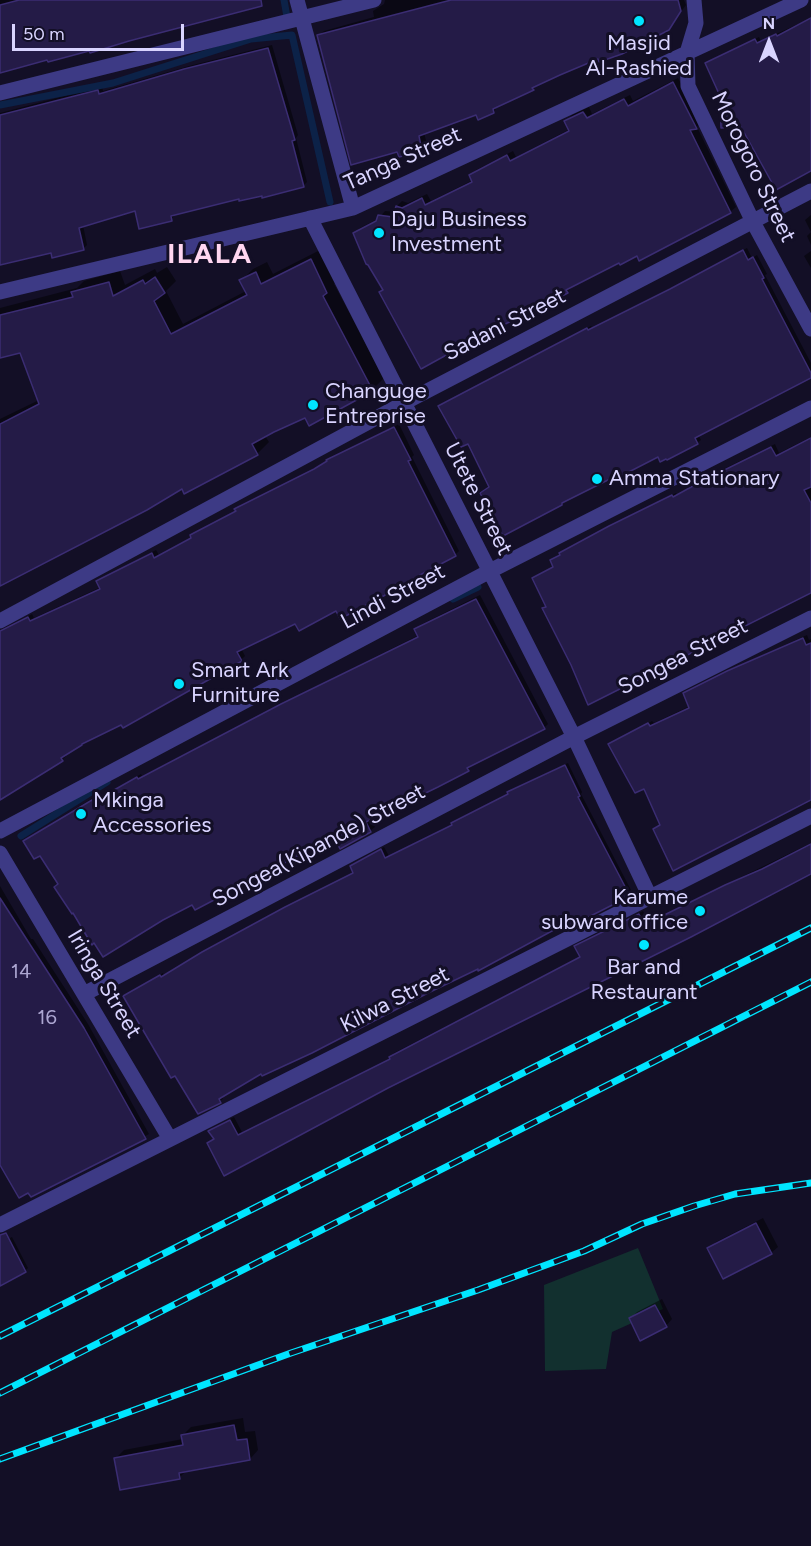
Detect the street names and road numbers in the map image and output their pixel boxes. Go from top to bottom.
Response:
street label: Morogoro Street [705,87,801,247]
street label: Tanga Street [340,121,466,197]
street label: Sadani Street [440,283,570,367]
street label: Utete Street [438,438,518,560]
street label: Lindi Street [337,559,449,635]
street label: Songea Street [614,613,752,701]
street label: Songea(Kipande) Street [208,779,430,913]
street label: Iringa Street [61,925,147,1043]
street label: Kilwa Street [336,961,454,1039]

